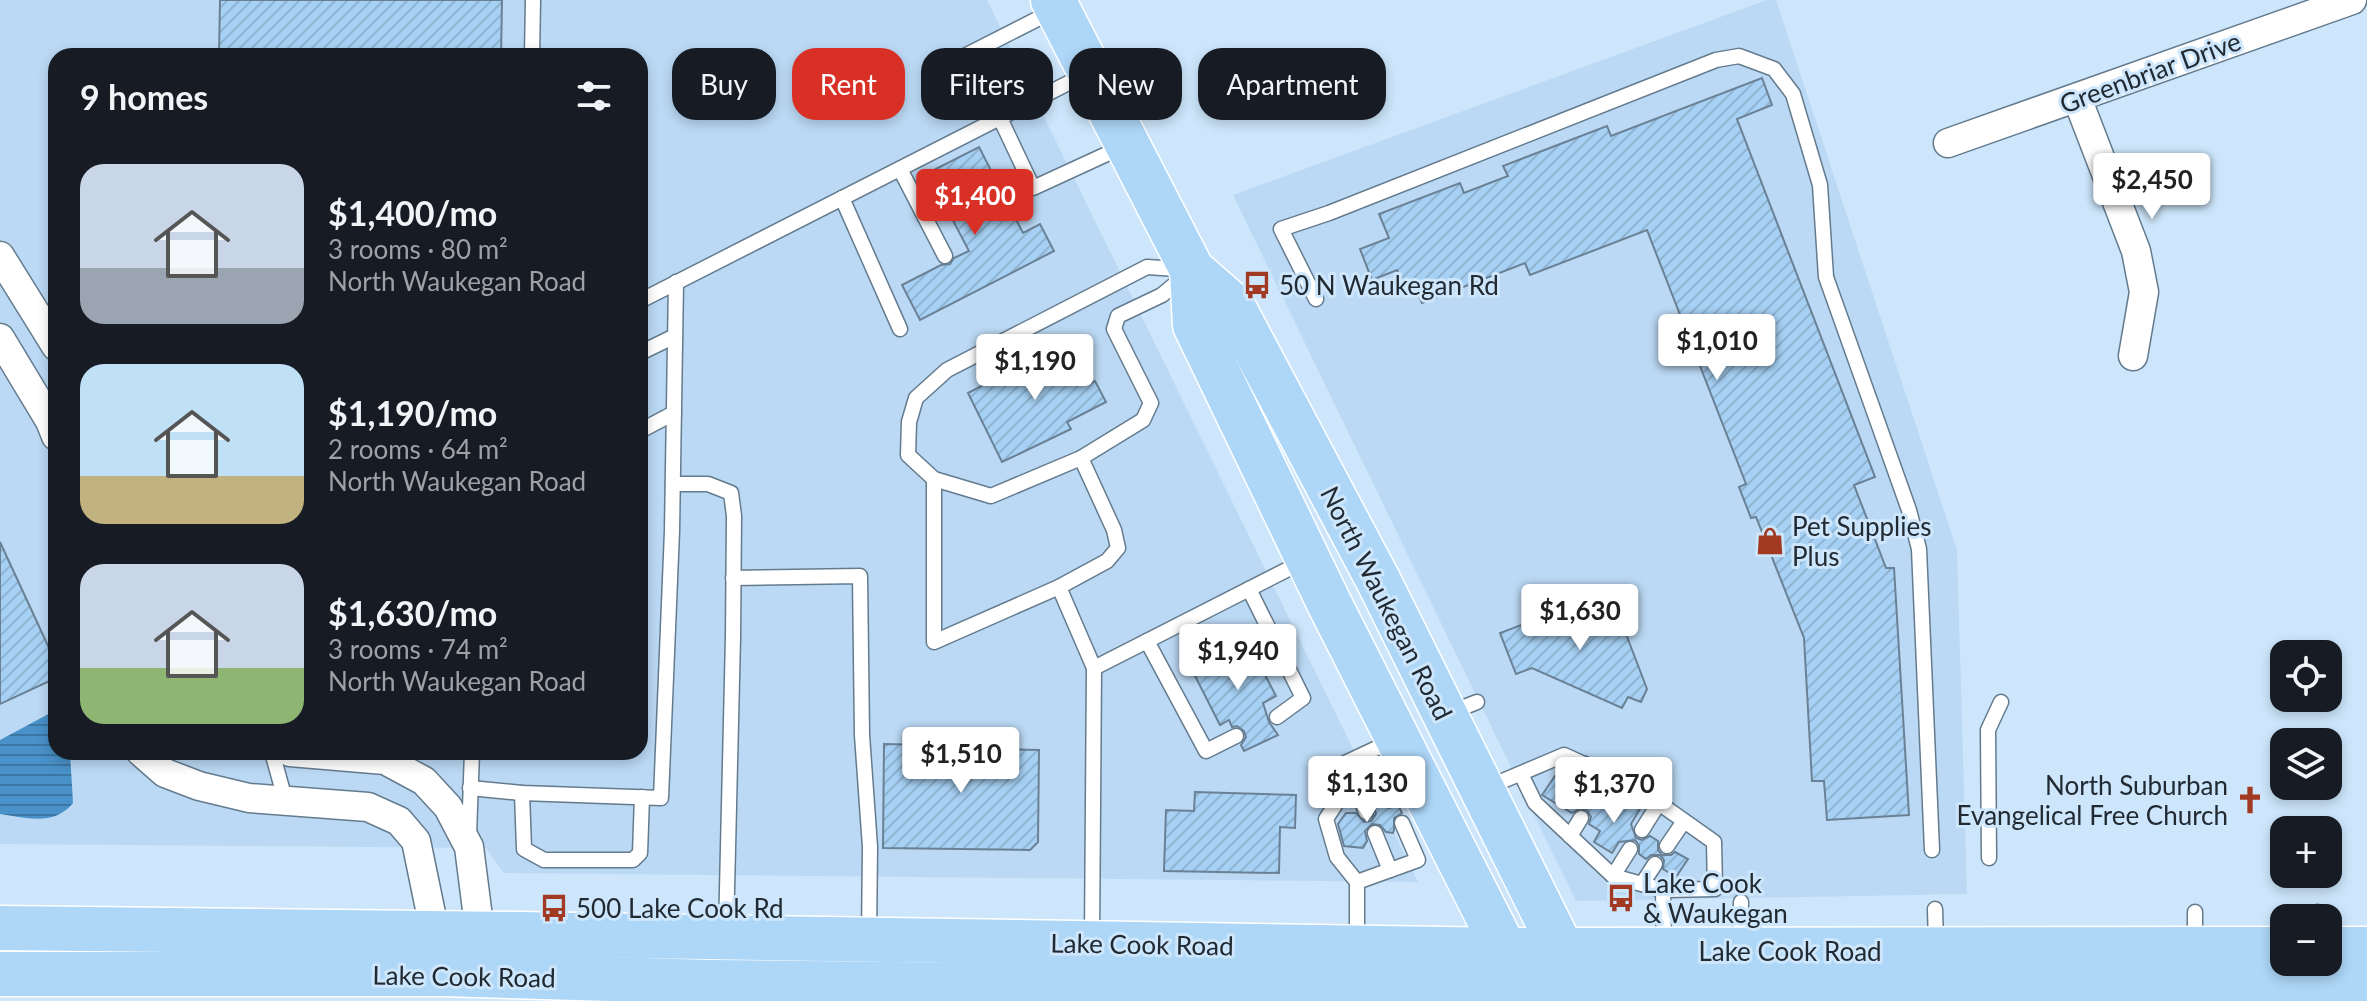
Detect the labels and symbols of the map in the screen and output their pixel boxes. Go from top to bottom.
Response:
street label: Greenbriar Drive [2055,24,2245,120]
pin: $2,450 [2087,153,2217,221]
pin: $1,400 [910,169,1040,237]
place label: 50 N Waukegan Rd [1279,269,1499,301]
bus stop icon: 50 N Waukegan Rd [1242,270,1272,300]
pin: $1,010 [1652,314,1782,382]
pin: $1,190 [970,334,1100,402]
street label: North Waukegan Road [1314,481,1460,725]
place label: Pet Supplies Plus [1792,510,1931,572]
shop icon: Pet Supplies Plus [1755,526,1785,556]
pin: $1,630 [1515,584,1645,652]
pin: $1,940 [1173,624,1303,692]
pin: $1,510 [896,727,1026,795]
pin: $1,130 [1302,756,1432,824]
pin: $1,370 [1549,757,1679,825]
place label: North Suburban Evangelical Free Church [1957,769,2228,831]
church icon: North Suburban Evangelical Free Church [2235,785,2265,815]
place label: Lake Cook & Waukegan [1643,867,1788,929]
bus stop icon: Lake Cook & Waukegan [1606,883,1636,913]
place label: 500 Lake Cook Rd [576,892,784,924]
bus stop icon: 500 Lake Cook Rd [539,893,569,923]
street label: Lake Cook Road [1050,926,1234,962]
street label: Lake Cook Road [1698,935,1882,967]
street label: Lake Cook Road [372,958,556,994]

